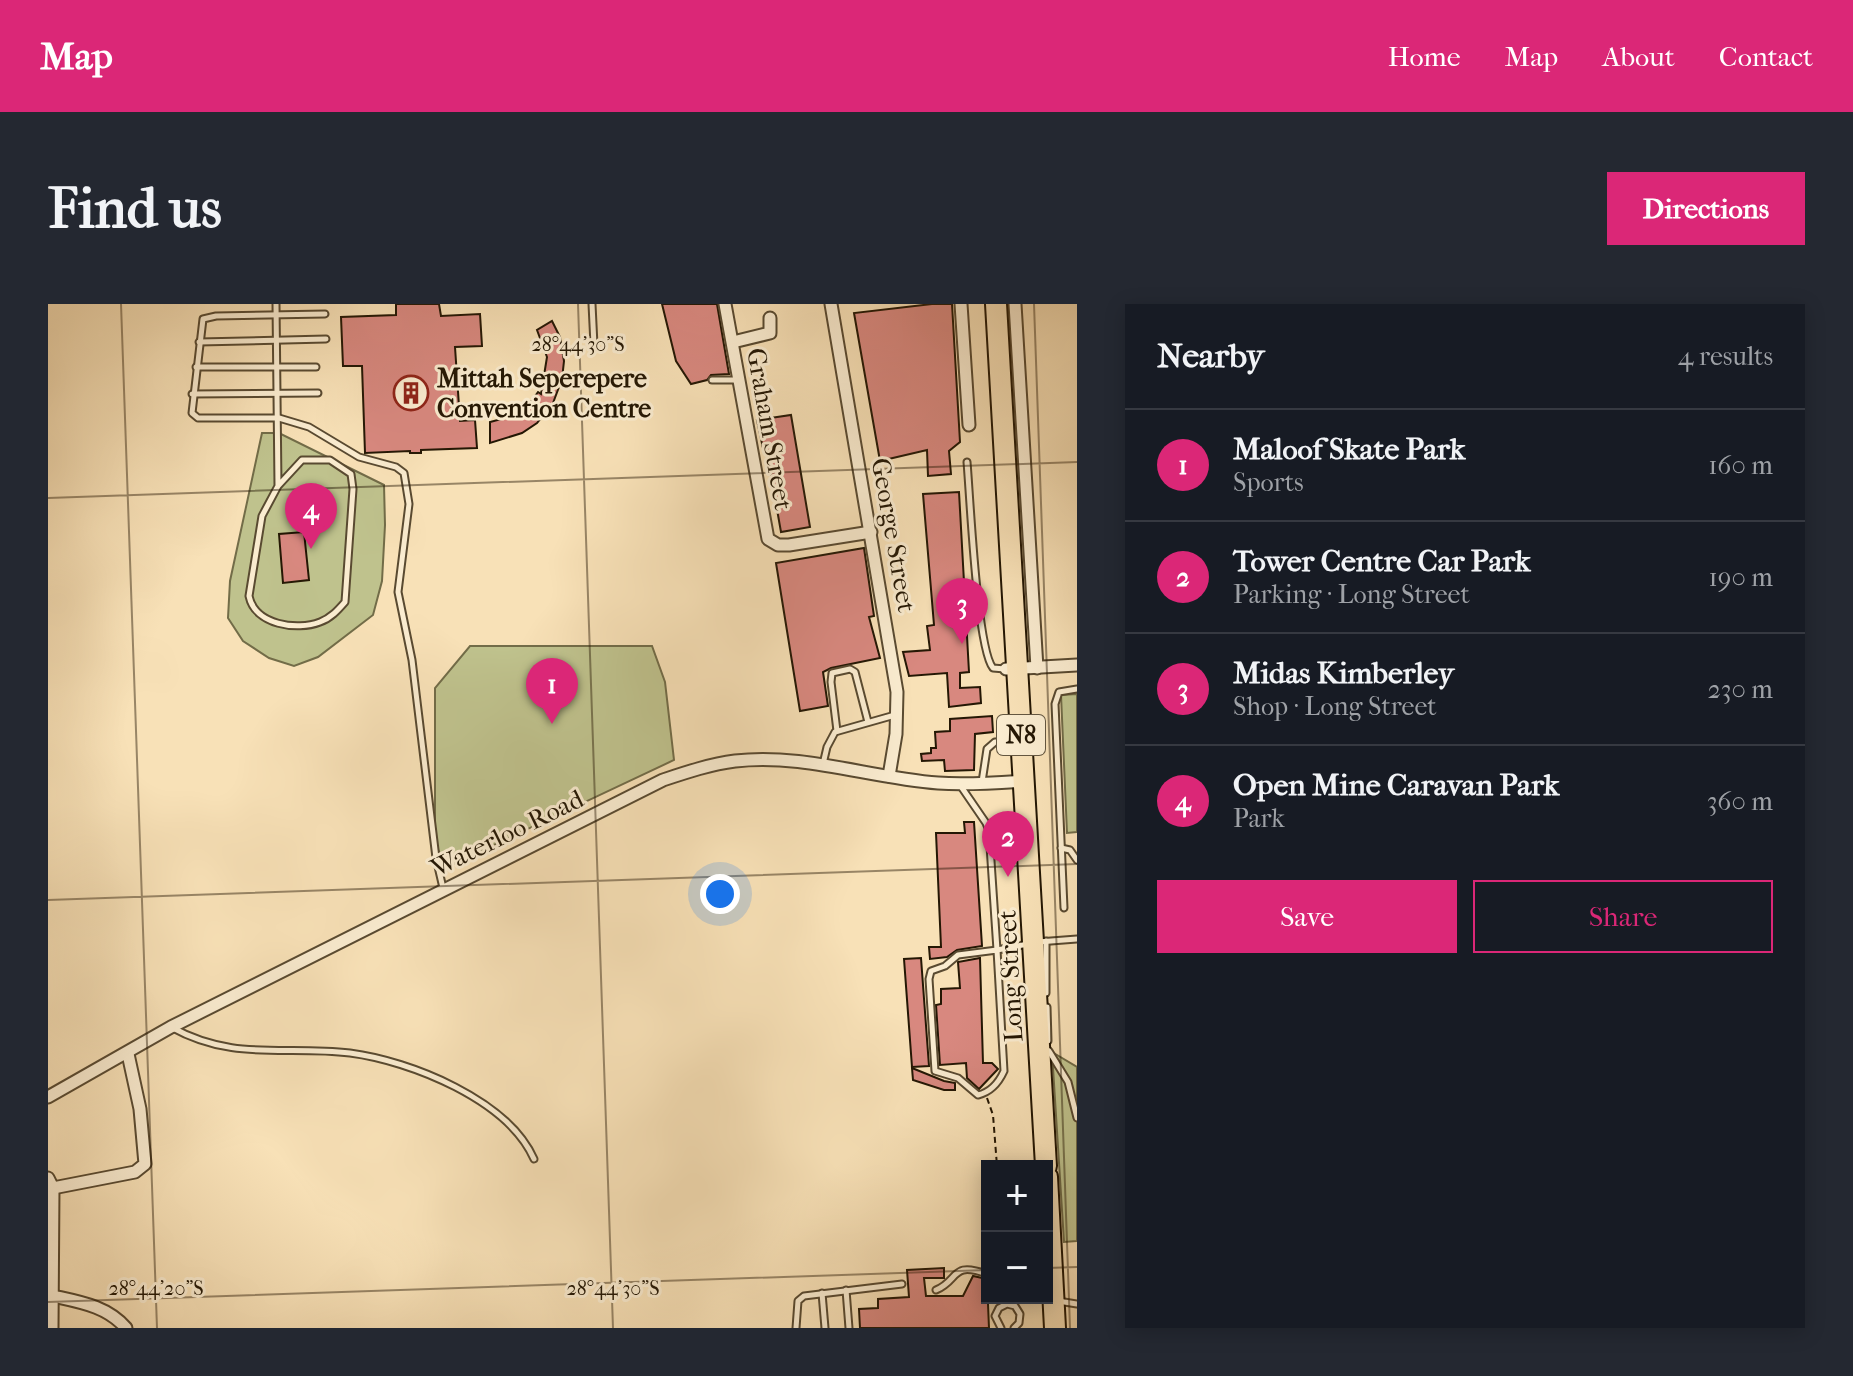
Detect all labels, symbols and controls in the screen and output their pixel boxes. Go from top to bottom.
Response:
text: Map [40,34,113,79]
text: Home [1388,40,1461,73]
text: Map [1505,40,1558,73]
text: About [1602,40,1675,73]
text: Contact [1719,40,1813,73]
button: Directions [1607,172,1805,245]
text: Find us [48,176,222,241]
text: 28°44'30"S [532,333,624,356]
text: Nearby [1157,336,1264,376]
text: 4 results [1678,341,1773,372]
street label: Graham Street [740,346,799,513]
place label: Mittah Seperepere Convention Centre [437,363,651,424]
building icon: Mittah Seperepere Convention Centre [392,374,430,412]
text: Maloof Skate Park [1233,432,1465,467]
text: 1 [1178,450,1188,481]
text: 160 m [1708,450,1773,481]
street label: George Street [865,455,922,615]
text: Sports [1233,467,1304,498]
pin: 4 [285,483,337,549]
text: Tower Centre Car Park [1233,544,1531,579]
text: 2 [1176,562,1190,593]
text: 190 m [1709,562,1773,593]
pin: 3 [936,578,988,644]
text: Parking · Long Street [1233,579,1470,610]
text: Midas Kimberley [1233,656,1454,691]
pin: 1 [526,658,578,724]
text: 3 [1178,674,1188,705]
text: 230 m [1707,674,1773,705]
text: Shop · Long Street [1233,691,1437,722]
road number: N8 [997,715,1045,755]
text: Open Mine Caravan Park [1233,768,1559,803]
street label: Waterloo Road [425,783,589,884]
text: 4 [1175,786,1191,817]
text: 360 m [1707,786,1773,817]
text: Park [1233,803,1285,834]
pin: 2 [982,811,1034,877]
your location [700,874,740,914]
button: Save [1157,880,1457,953]
button: Share [1473,880,1773,953]
street label: Long Street [992,909,1029,1043]
map controls [981,1160,1053,1304]
button: + [981,1160,1053,1232]
button: − [981,1232,1053,1304]
text: 28°44'20"S [108,1277,204,1300]
text: 28°44'30"S [567,1277,659,1300]

